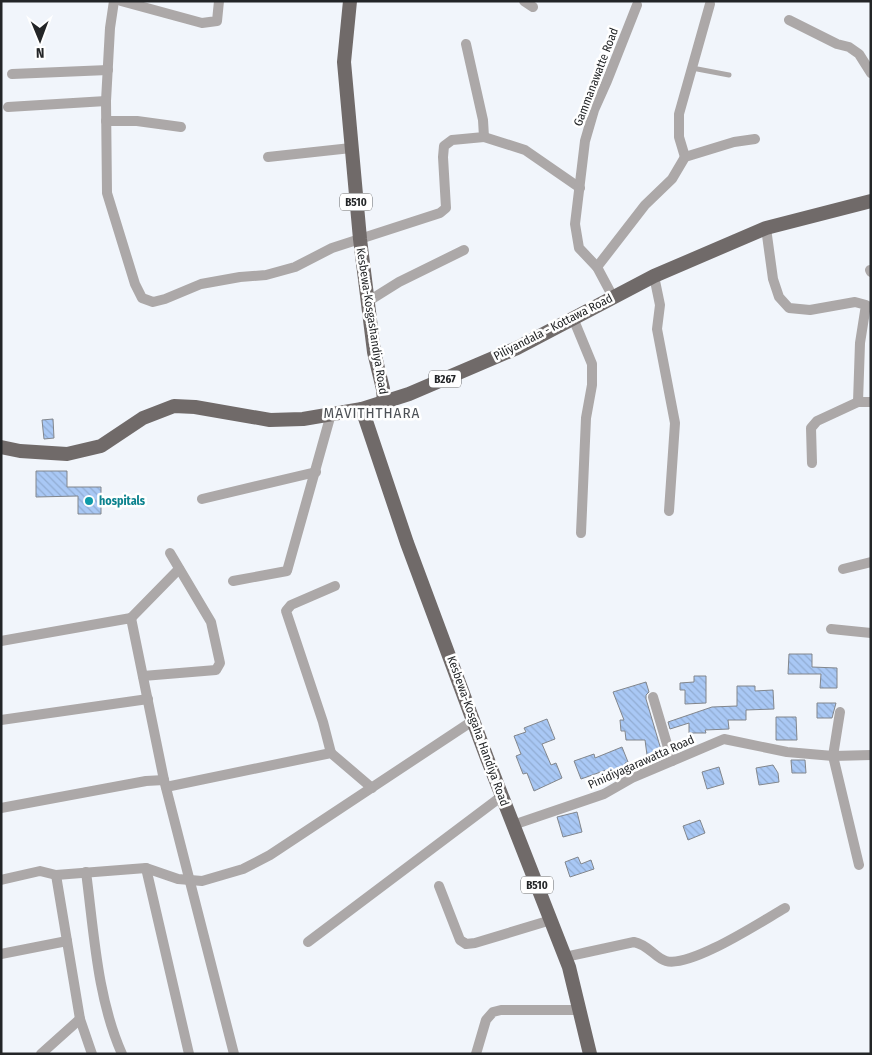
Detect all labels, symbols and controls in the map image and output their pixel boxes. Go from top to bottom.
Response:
north arrow [15,15,65,65]
street label: Gammanawatte Road [571,26,621,128]
text: N [36,44,45,61]
road number: B510 [340,193,372,210]
street label: Kesbewa-Kosgashandiya Road [353,247,391,395]
street label: Piliyandala - Kottawa Road [491,291,615,363]
road number: B267 [429,370,461,388]
district label: MAVITHTHARA [324,404,420,422]
place label: hospitals [99,494,146,508]
marker: hospitals [83,495,95,507]
street label: Kesbewa-Kosgaha Handiya Road [444,654,512,808]
street label: Pinidiyagarawatta Road [586,732,696,792]
road number: B510 [521,876,553,894]

